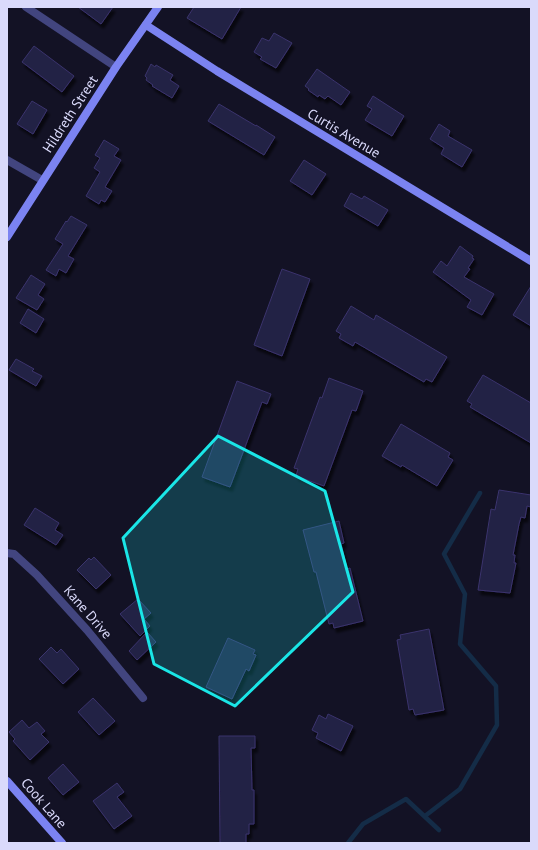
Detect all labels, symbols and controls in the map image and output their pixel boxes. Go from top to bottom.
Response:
street label: Hildreth Street [38,72,102,156]
street label: Curtis Avenue [304,104,384,162]
street label: Kane Drive [60,582,116,642]
street label: Cook Lane [17,774,71,832]

